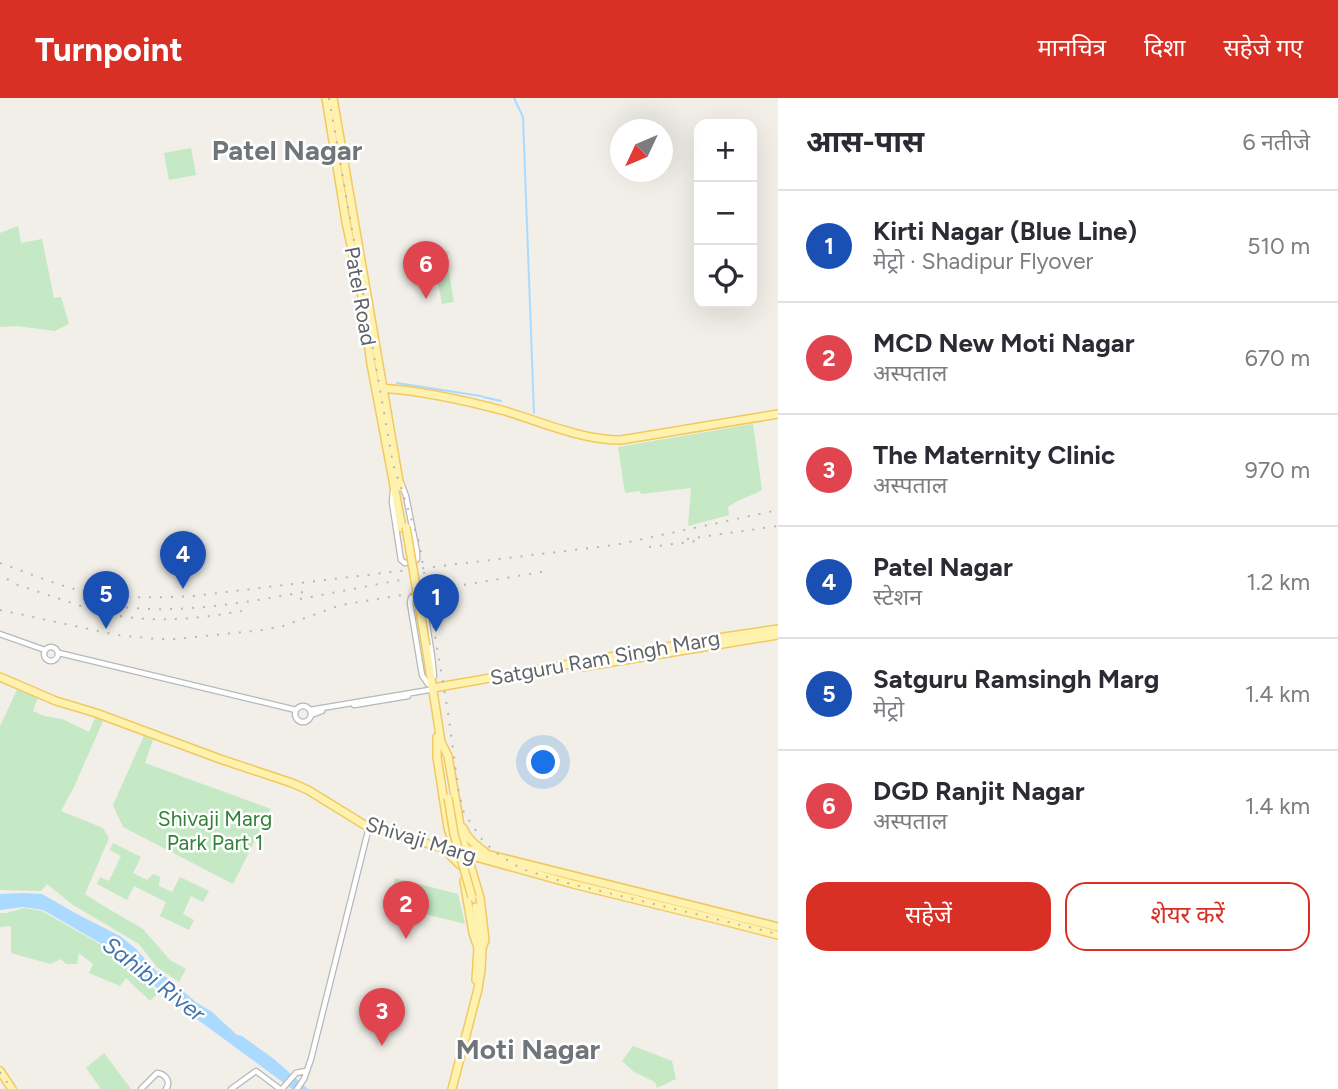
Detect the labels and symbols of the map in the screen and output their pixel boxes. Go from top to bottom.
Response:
north arrow [610,119,673,182]
district label: Patel Nagar [212,133,363,167]
pin: 6 [403,241,449,299]
street label: Patel Road [339,244,381,347]
pin: 4 [160,531,206,589]
pin: 5 [83,571,129,629]
pin: 1 [413,574,459,632]
street label: Satguru Ram Singh Marg [488,625,722,690]
your location [526,745,560,779]
park label: Shivaji Marg Park Part 1 [158,806,272,855]
street label: Shivaji Marg [363,811,480,868]
pin: 2 [383,881,429,939]
water label: Sahibi River [97,930,212,1028]
pin: 3 [359,988,405,1046]
district label: Moti Nagar [456,1032,601,1066]

